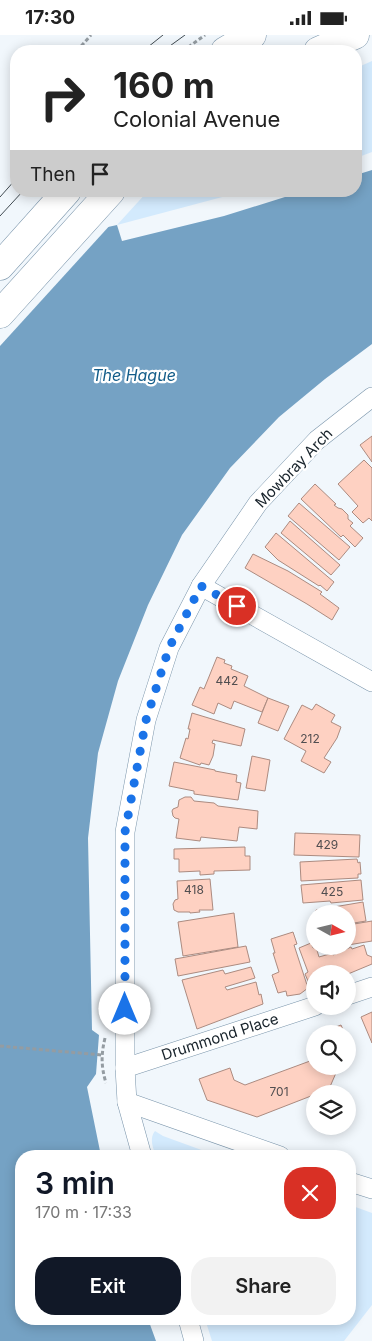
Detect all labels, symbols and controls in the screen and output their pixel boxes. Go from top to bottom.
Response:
text: 17:30 [25,6,75,29]
text: 160 m [113,64,215,106]
icon: right [30,65,95,130]
text: Colonial Avenue [113,106,280,132]
icon: arrive [86,160,114,188]
text: Then [30,163,76,186]
water label: The Hague [92,365,176,385]
street label: Mowbray Arch [251,424,336,511]
pin [216,585,258,627]
icon: arrive [223,592,251,620]
house number: 442 [216,673,238,688]
house number: 212 [300,731,320,746]
house number: 429 [316,837,338,852]
house number: 418 [184,882,204,897]
house number: 425 [321,884,343,899]
north arrow [306,905,356,955]
map controls [306,905,356,1135]
button: sound [306,965,356,1015]
position arrow [98,982,150,1034]
street label: Drummond Place [159,1009,281,1064]
button: search [306,1025,356,1075]
house number: 701 [269,1084,289,1099]
button: layers [306,1085,356,1135]
text: 3 min [35,1165,115,1201]
button: close [284,1167,336,1219]
text: 170 m · 17:33 [35,1202,132,1222]
button: Exit [35,1257,181,1315]
button: Share [191,1257,336,1315]

